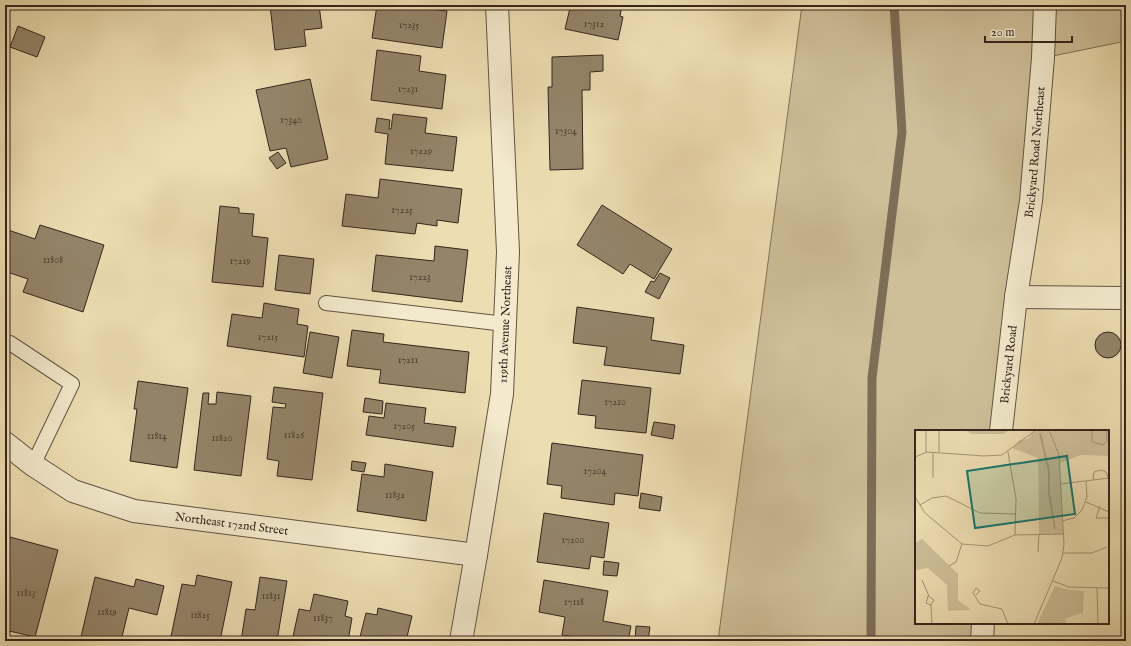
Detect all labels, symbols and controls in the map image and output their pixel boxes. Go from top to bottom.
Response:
house number: 17312 [584,18,605,31]
scale bar [985,18,1072,44]
house number: 17235 [399,19,420,32]
text: 20 m [991,25,1014,40]
house number: 17231 [398,83,419,96]
street label: Brickyard Road Northeast [1021,86,1049,219]
house number: 17340 [280,114,302,127]
house number: 17304 [555,125,577,138]
house number: 17229 [410,145,432,158]
house number: 17225 [391,204,413,217]
house number: 11808 [43,254,63,267]
house number: 17219 [229,255,251,268]
street label: 119th Avenue Northeast [495,266,515,383]
house number: 17223 [409,271,431,284]
street label: Brickyard Road [997,324,1021,404]
house number: 17215 [258,331,279,344]
house number: 17211 [398,354,419,367]
house number: 17210 [604,396,626,409]
house number: 17205 [393,420,415,433]
house number: 11826 [284,429,305,442]
house number: 11814 [147,430,167,443]
inset map [915,430,1109,624]
house number: 11820 [212,432,233,445]
house number: 17204 [584,465,607,478]
house number: 11832 [385,489,405,502]
street label: Northeast 172nd Street [174,509,289,539]
house number: 17200 [562,534,585,547]
house number: 11813 [17,587,36,600]
house number: 11831 [262,590,281,603]
house number: 17118 [564,596,584,609]
house number: 11819 [97,606,117,619]
house number: 11825 [190,609,210,622]
house number: 11837 [313,612,333,625]

